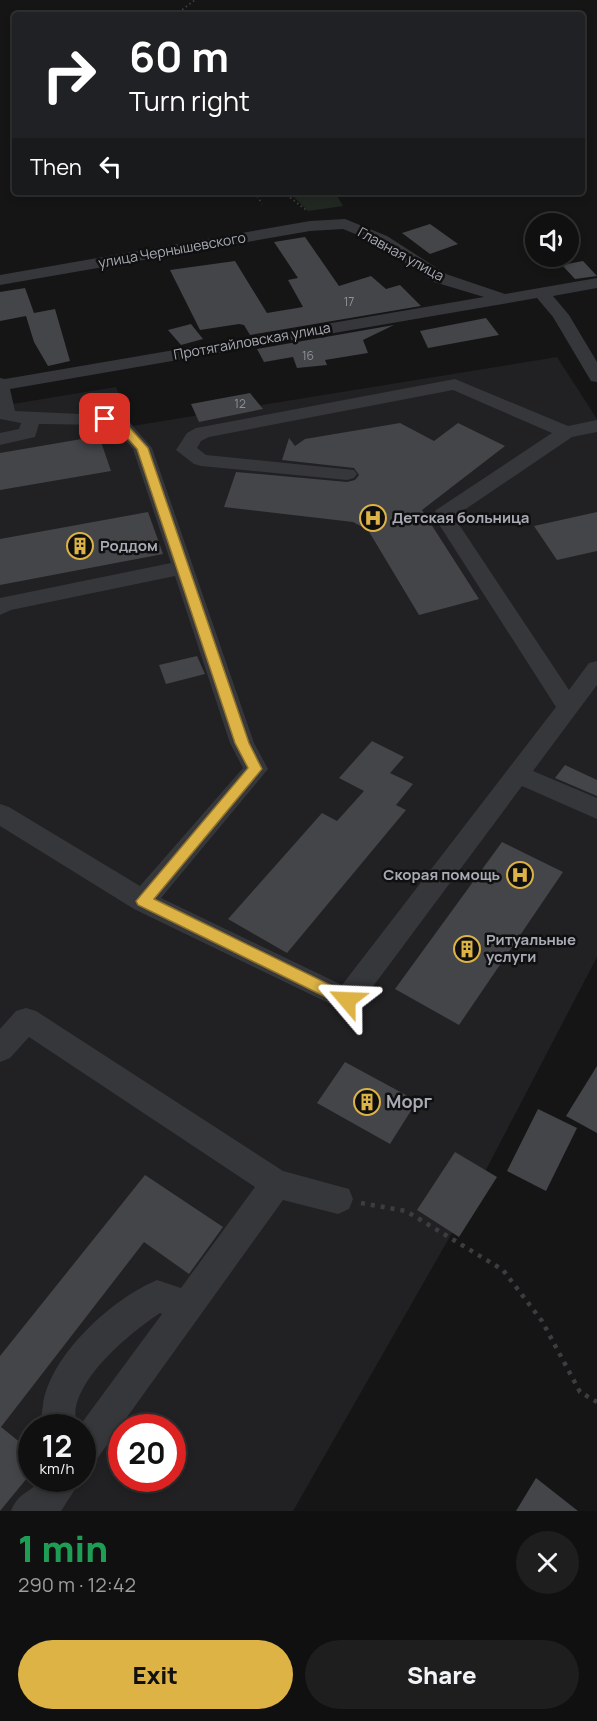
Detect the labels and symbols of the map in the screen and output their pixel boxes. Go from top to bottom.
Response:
street label: Главная улица [355,222,448,285]
street label: улица Чернышевского [97,227,247,272]
house number: 17 [344,293,354,310]
street label: Протягайловская улица [172,317,332,364]
house number: 16 [302,347,314,364]
pin [79,393,130,444]
house number: 12 [234,395,246,412]
hospital icon: Детская больница [358,503,388,533]
place label: Детская больница [392,507,530,528]
building icon: Роддом [65,531,95,561]
place label: Роддом [100,535,158,556]
hospital icon: Скорая помощь [505,860,535,890]
place label: Скорая помощь [383,864,500,885]
place label: Ритуальные услуги [486,929,576,967]
building icon: Ритуальные услуги [452,934,482,964]
position arrow [315,968,379,1032]
building icon: Морг [352,1087,382,1117]
place label: Морг [386,1089,433,1113]
speed limit sign: 20 [108,1414,186,1492]

